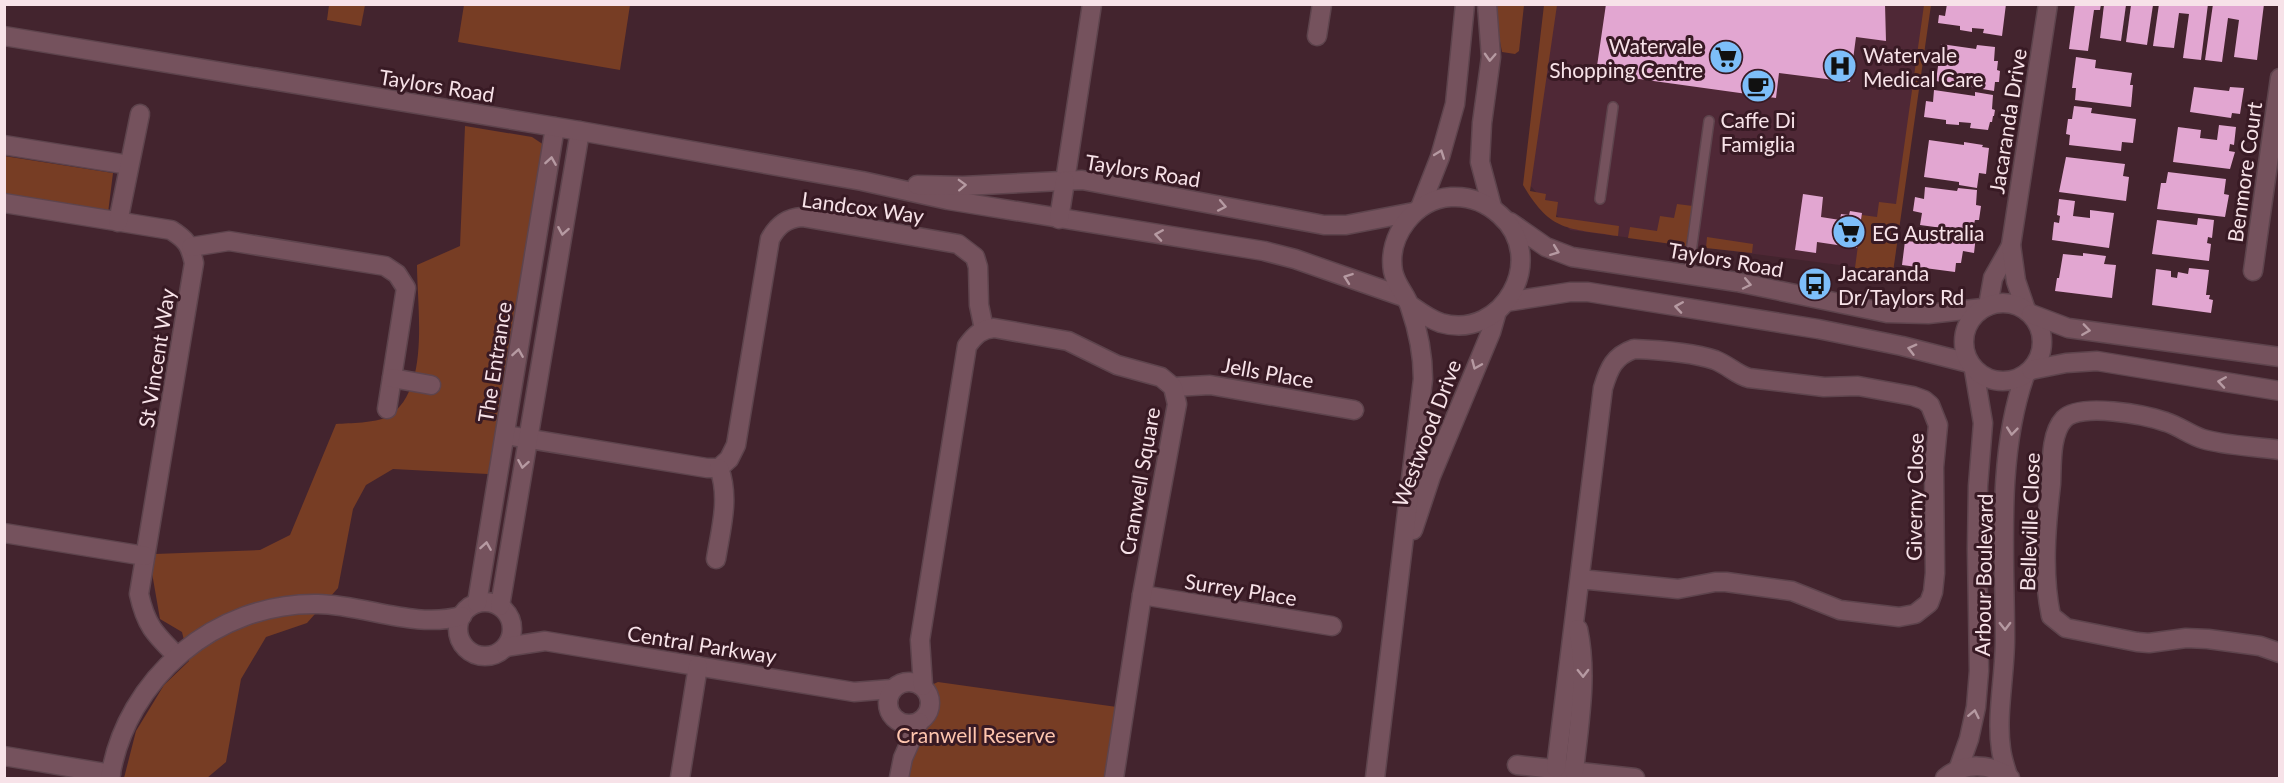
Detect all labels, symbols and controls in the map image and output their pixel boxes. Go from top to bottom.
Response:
place label: Watervale Shopping Centre [1549,33,1703,82]
supermarket icon: Watervale Shopping Centre [1708,39,1744,75]
place label: Watervale Medical Care [1863,42,1984,91]
street label: Jacaranda Drive [1983,47,2031,195]
hospital icon: Watervale Medical Care [1822,48,1858,84]
one-way arrow [1484,52,1497,61]
street label: Taylors Road [378,64,496,106]
cafe icon: Caffe Di Famiglia [1740,68,1776,104]
street label: Benmore Court [2222,100,2266,244]
place label: Caffe Di Famiglia [1720,107,1796,156]
street label: Taylors Road [1084,149,1202,191]
one-way arrow [1433,149,1446,159]
one-way arrow [544,156,556,166]
one-way arrow [958,179,967,192]
street label: Landcox Way [800,186,926,228]
one-way arrow [1217,199,1227,212]
supermarket icon: EG Australia [1831,214,1867,250]
place label: EG Australia [1872,220,1984,245]
one-way arrow [557,225,570,235]
one-way arrow [1154,229,1164,241]
street label: Taylors Road [1666,237,1786,281]
one-way arrow [1549,244,1560,256]
place label: Jacaranda Dr/Taylors Rd [1838,260,1964,309]
bus stop icon: Jacaranda Dr/Taylors Rd [1797,266,1833,302]
one-way arrow [1344,272,1354,285]
one-way arrow [1742,277,1752,290]
street label: St Vincent Way [133,286,179,429]
street label: The Entrance [472,300,516,424]
one-way arrow [1674,302,1684,314]
one-way arrow [2082,324,2091,336]
one-way arrow [1907,344,1918,356]
one-way arrow [512,349,524,358]
street label: Jells Place [1220,352,1316,392]
street label: Westwood Drive [1386,356,1466,510]
one-way arrow [1471,359,1483,370]
one-way arrow [2217,377,2226,389]
street label: Cranwell Square [1114,405,1164,557]
one-way arrow [2006,427,2019,436]
street label: Giverny Close [1900,433,1928,561]
street label: Belleville Close [2014,452,2044,592]
one-way arrow [518,460,530,469]
street label: Arbour Boulevard [1969,493,1997,657]
one-way arrow [480,541,492,550]
street label: Surrey Place [1183,568,1299,610]
street label: Central Parkway [626,620,779,668]
one-way arrow [1999,621,2011,630]
one-way arrow [1577,669,1589,678]
one-way arrow [1967,709,1980,719]
park label: Cranwell Reserve [896,722,1056,747]

